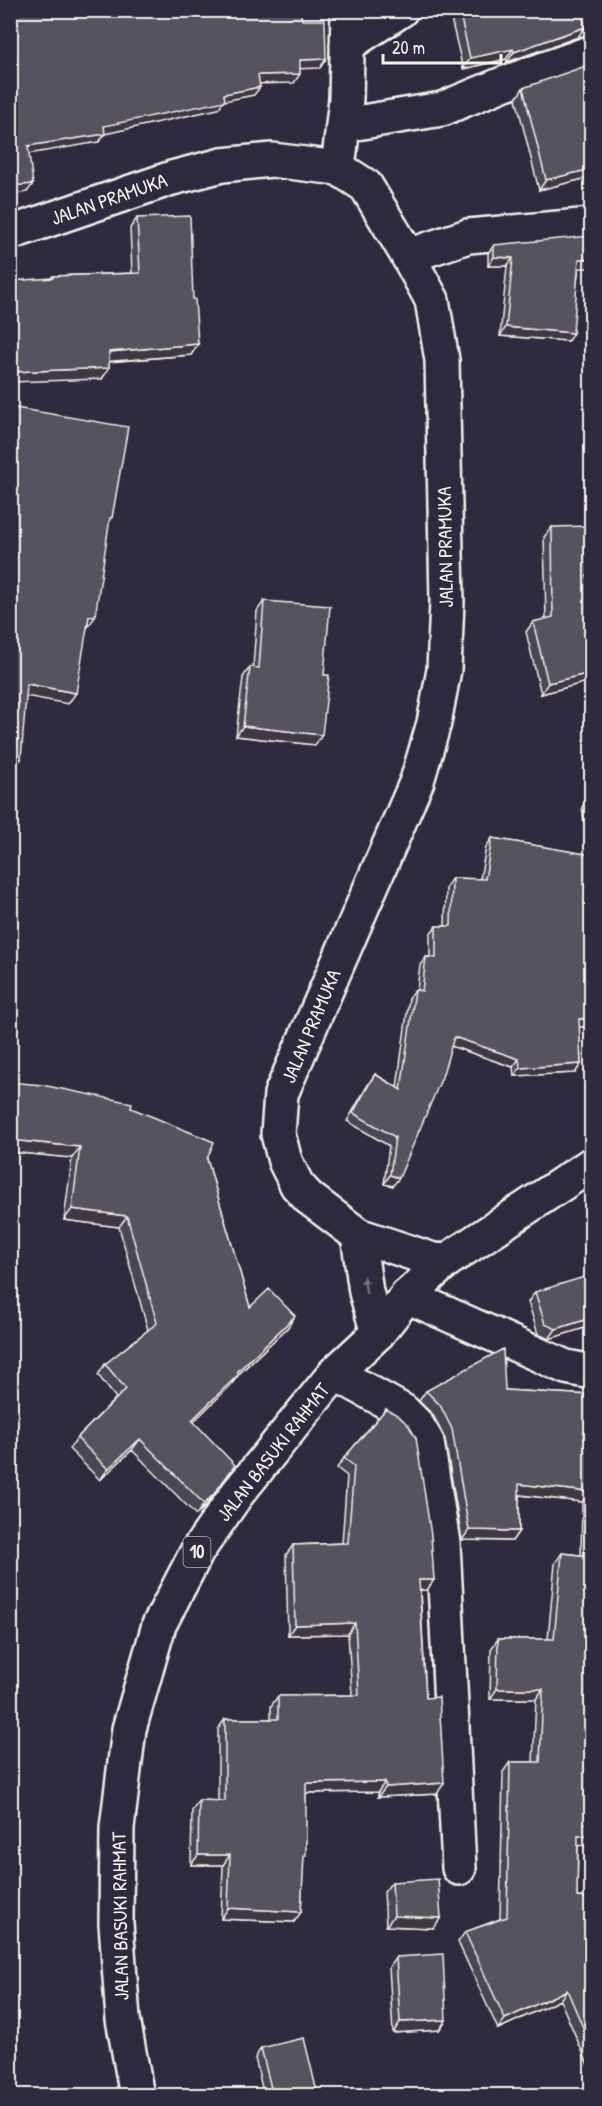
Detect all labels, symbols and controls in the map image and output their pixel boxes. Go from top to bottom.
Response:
scale bar [383,27,502,65]
text: 20 m [392,35,425,60]
street label: JALAN PRAMUKA [47,166,171,231]
street label: JALAN PRAMUKA [430,486,459,608]
street label: JALAN PRAMUKA [274,965,347,1087]
one-way arrow [360,1275,369,1294]
street label: JALAN BASUKI RAHMAT [210,1376,336,1526]
road number: 10 [184,1537,210,1567]
street label: JALAN BASUKI RAHMAT [105,1831,134,2001]

